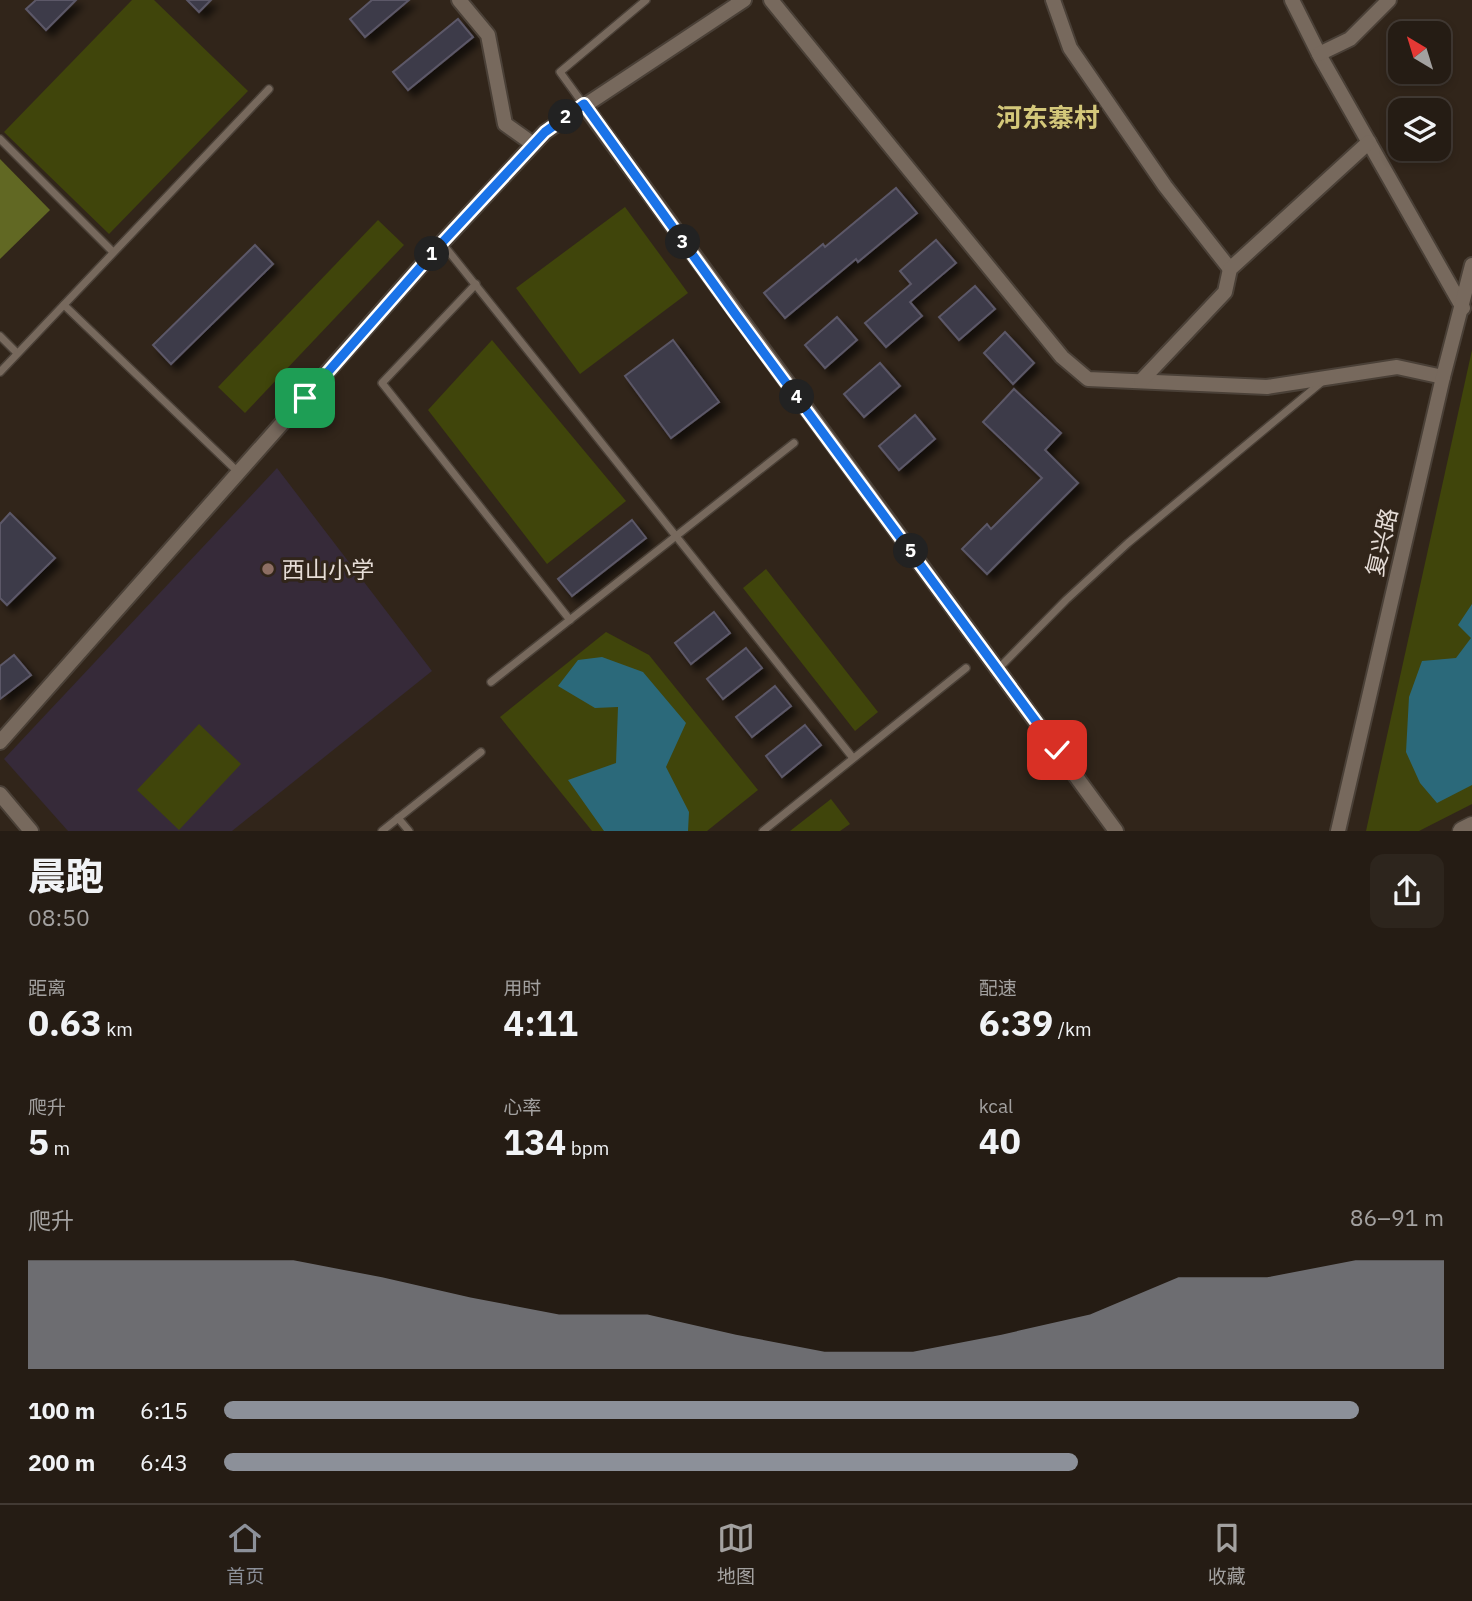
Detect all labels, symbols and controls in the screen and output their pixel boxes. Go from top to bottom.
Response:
north arrow [1388,21,1451,84]
map controls [1388,21,1451,161]
button: layers [1388,98,1451,161]
pin: 2 [548,100,584,134]
district label: 河东寨村 [996,100,1100,134]
text: 2 [560,104,571,128]
pin: 3 [666,224,700,260]
text: 3 [677,229,688,253]
pin: 1 [414,236,450,272]
text: 1 [426,241,437,265]
pin [275,368,335,428]
icon: arrive [286,379,324,417]
pin: 4 [780,380,814,414]
text: 4 [791,384,802,408]
street label: 复兴路 [1359,505,1403,579]
pin: 5 [894,534,928,568]
text: 5 [905,538,916,562]
place label: 西山小学 [282,554,374,584]
marker: 西山小学 [260,561,276,577]
pin [1027,720,1087,780]
icon: check [1038,731,1076,769]
text: 晨跑 [28,851,104,900]
button: share [1370,854,1444,928]
text: 08:50 [28,902,90,932]
text: 距离 [28,976,66,1000]
text: 用时 [503,976,541,1000]
text: 配速 [979,976,1017,1000]
text: 0.63 [28,1000,102,1046]
text: 4:11 [503,1000,578,1046]
text: 6:39 [979,1000,1053,1046]
text: km [102,1017,133,1041]
text: /km [1053,1017,1092,1041]
text: kcal [979,1094,1013,1118]
text: 爬升 [28,1095,66,1119]
text: 心率 [503,1095,541,1119]
text: 40 [979,1118,1021,1164]
text: 5 [28,1119,49,1165]
text: 134 [503,1119,566,1165]
text: m [49,1136,70,1160]
text: bpm [566,1136,609,1160]
text: 86–91 m [1350,1202,1444,1232]
text: 爬升 [28,1205,74,1235]
text: 100 m [28,1395,95,1425]
text: 6:15 [140,1395,188,1425]
text: 200 m [28,1447,95,1477]
text: 6:43 [140,1447,188,1477]
tab: 首页 [226,1519,264,1588]
tab: 地图 [717,1519,755,1588]
tab: 收藏 [1208,1519,1246,1588]

